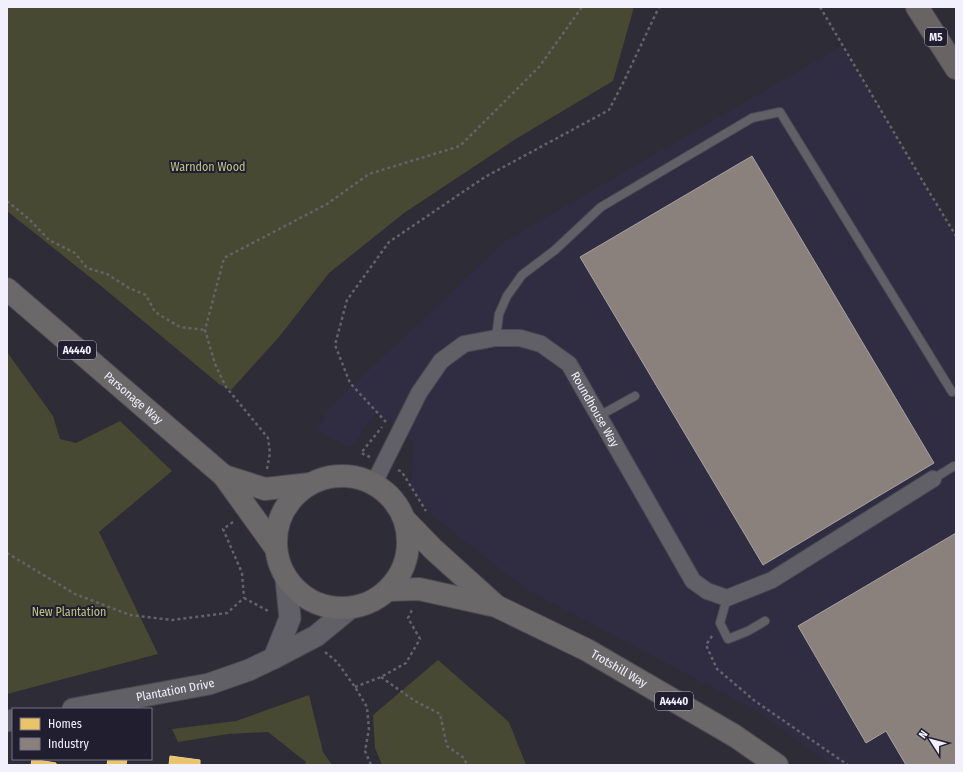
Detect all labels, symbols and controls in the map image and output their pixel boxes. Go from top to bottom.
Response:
road number: M5 [925,28,947,46]
park label: Warndon Wood [171,160,245,174]
road number: A4440 [58,341,96,359]
street label: Parsonage Way [101,369,166,428]
street label: Roundhouse Way [568,369,622,450]
park label: New Plantation [32,605,106,619]
street label: Trotshill Way [588,647,650,691]
street label: Plantation Drive [135,676,216,704]
road number: A4440 [655,692,693,710]
legend [12,708,152,760]
text: Homes [48,717,82,731]
north arrow [911,720,951,760]
text: N [916,728,931,741]
text: Industry [48,737,89,751]

